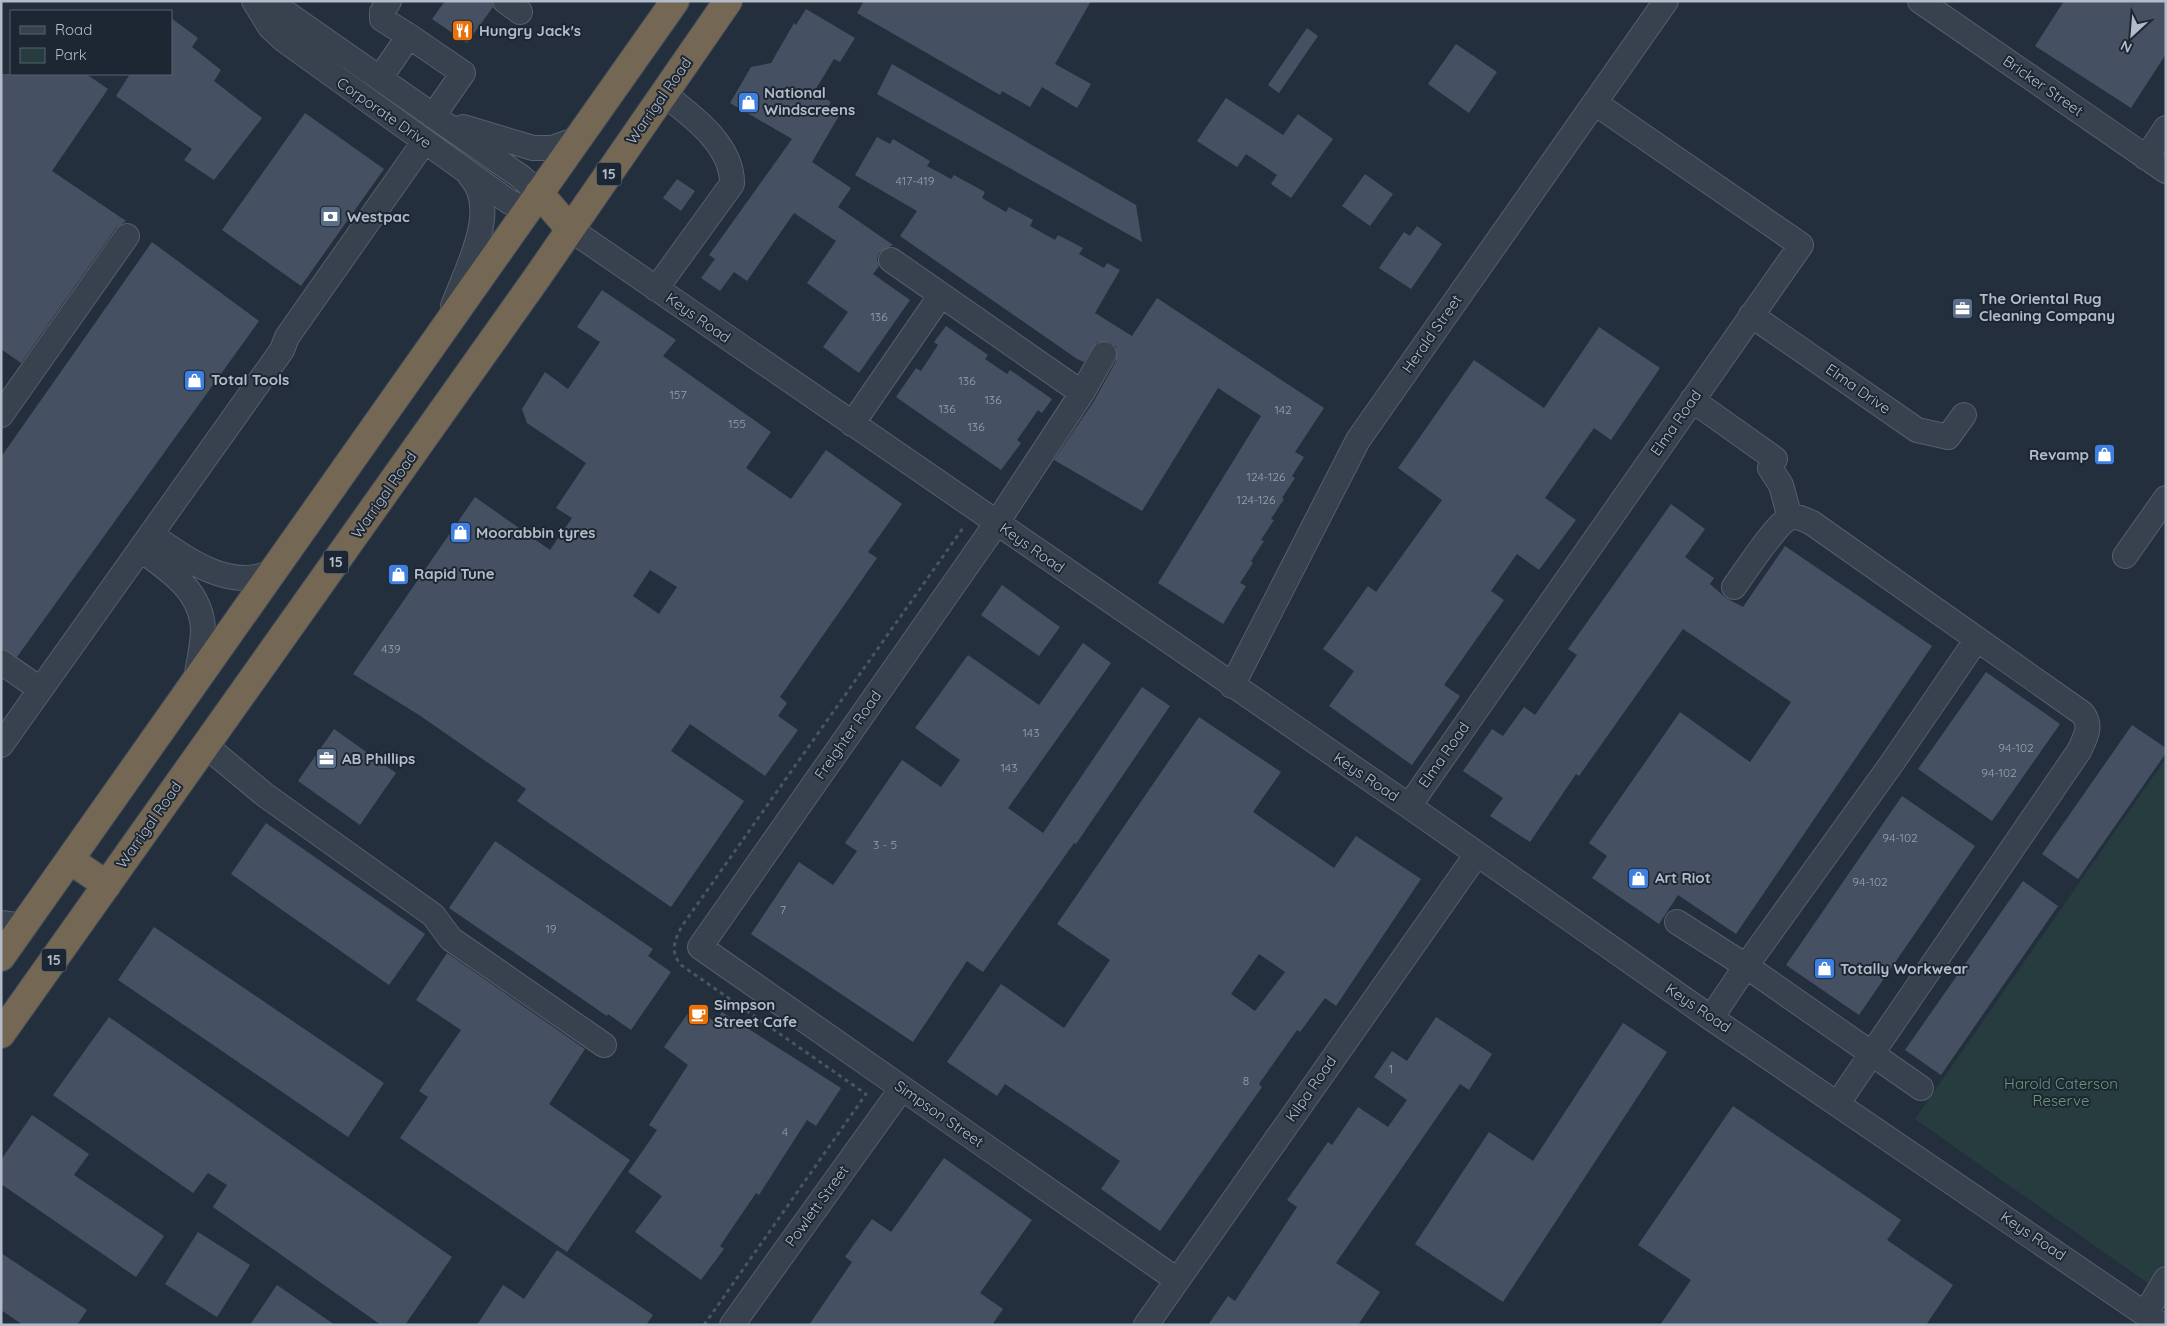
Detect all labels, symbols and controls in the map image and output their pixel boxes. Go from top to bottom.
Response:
legend [10,10,172,75]
north arrow [2107,10,2157,60]
restaurant icon: Hungry Jack's [451,19,475,43]
text: Road [55,20,92,39]
place label: Hungry Jack's [479,21,581,40]
text: N [2118,36,2135,57]
text: Park [55,45,87,64]
street label: Bricker Street [2000,51,2087,120]
street label: Warrigal Road [622,54,695,148]
street label: Corporate Drive [333,73,435,152]
place label: National Windscreens [764,83,855,119]
shop icon: National Windscreens [736,90,760,114]
road number: 15 [596,162,622,185]
house number: 417-419 [896,173,935,188]
bank icon: Westpac [319,205,343,229]
place label: Westpac [347,207,410,226]
street label: Keys Road [662,288,734,347]
place label: The Oriental Rug Cleaning Company [1979,289,2115,325]
street label: Herald Street [1398,291,1466,377]
office icon: The Oriental Rug Cleaning Company [1951,296,1975,320]
house number: 136 [870,309,888,324]
street label: Elma Drive [1822,359,1894,418]
shop icon: Total Tools [183,368,207,392]
place label: Total Tools [211,370,289,389]
house number: 136 [958,373,976,388]
street label: Elma Road [1646,386,1705,459]
house number: 157 [669,387,687,402]
house number: 136 [984,392,1002,407]
house number: 136 [938,401,956,416]
house number: 142 [1274,402,1292,417]
house number: 155 [728,416,746,431]
house number: 136 [967,419,985,434]
shop icon: Revamp [2093,443,2117,467]
place label: Revamp [2029,445,2089,464]
street label: Warrigal Road [347,448,420,542]
house number: 124-126 [1247,469,1286,484]
house number: 124-126 [1237,492,1276,507]
street label: Keys Road [996,518,1068,577]
shop icon: Moorabbin tyres [448,521,472,545]
place label: Moorabbin tyres [476,523,595,542]
road number: 15 [324,550,348,574]
shop icon: Rapid Tune [386,562,410,586]
place label: Rapid Tune [414,564,495,583]
house number: 439 [381,641,401,656]
street label: Freighter Road [810,687,885,783]
street label: Elma Road [1414,718,1473,791]
house number: 143 [1023,725,1039,740]
house number: 94-102 [1998,740,2034,755]
office icon: AB Phillips [314,747,338,771]
street label: Keys Road [1330,748,1403,805]
place label: AB Phillips [342,749,415,768]
house number: 143 [1001,760,1017,775]
house number: 94-102 [1981,765,2017,780]
street label: Warrigal Road [112,778,185,872]
house number: 94-102 [1882,830,1918,845]
house number: 3 - 5 [873,837,897,852]
shop icon: Art Riot [1627,866,1651,890]
place label: Art Riot [1655,868,1711,887]
house number: 94-102 [1852,874,1888,889]
house number: 7 [780,902,786,917]
house number: 19 [545,921,557,936]
road number: 15 [42,948,66,972]
shop icon: Totally Workwear [1812,957,1836,981]
place label: Totally Workwear [1840,959,1969,978]
street label: Keys Road [1662,979,1735,1036]
place label: Simpson Street Cafe [714,995,797,1031]
cafe icon: Simpson Street Cafe [686,1002,710,1026]
street label: Kilpa Road [1281,1052,1340,1125]
house number: 1 [1389,1061,1393,1076]
house number: 8 [1243,1073,1249,1088]
park label: Harold Caterson Reserve [2004,1074,2118,1110]
street label: Simpson Street [891,1076,987,1151]
house number: 4 [782,1124,788,1139]
street label: Powlett Street [781,1161,853,1250]
street label: Keys Road [1997,1207,2070,1264]

